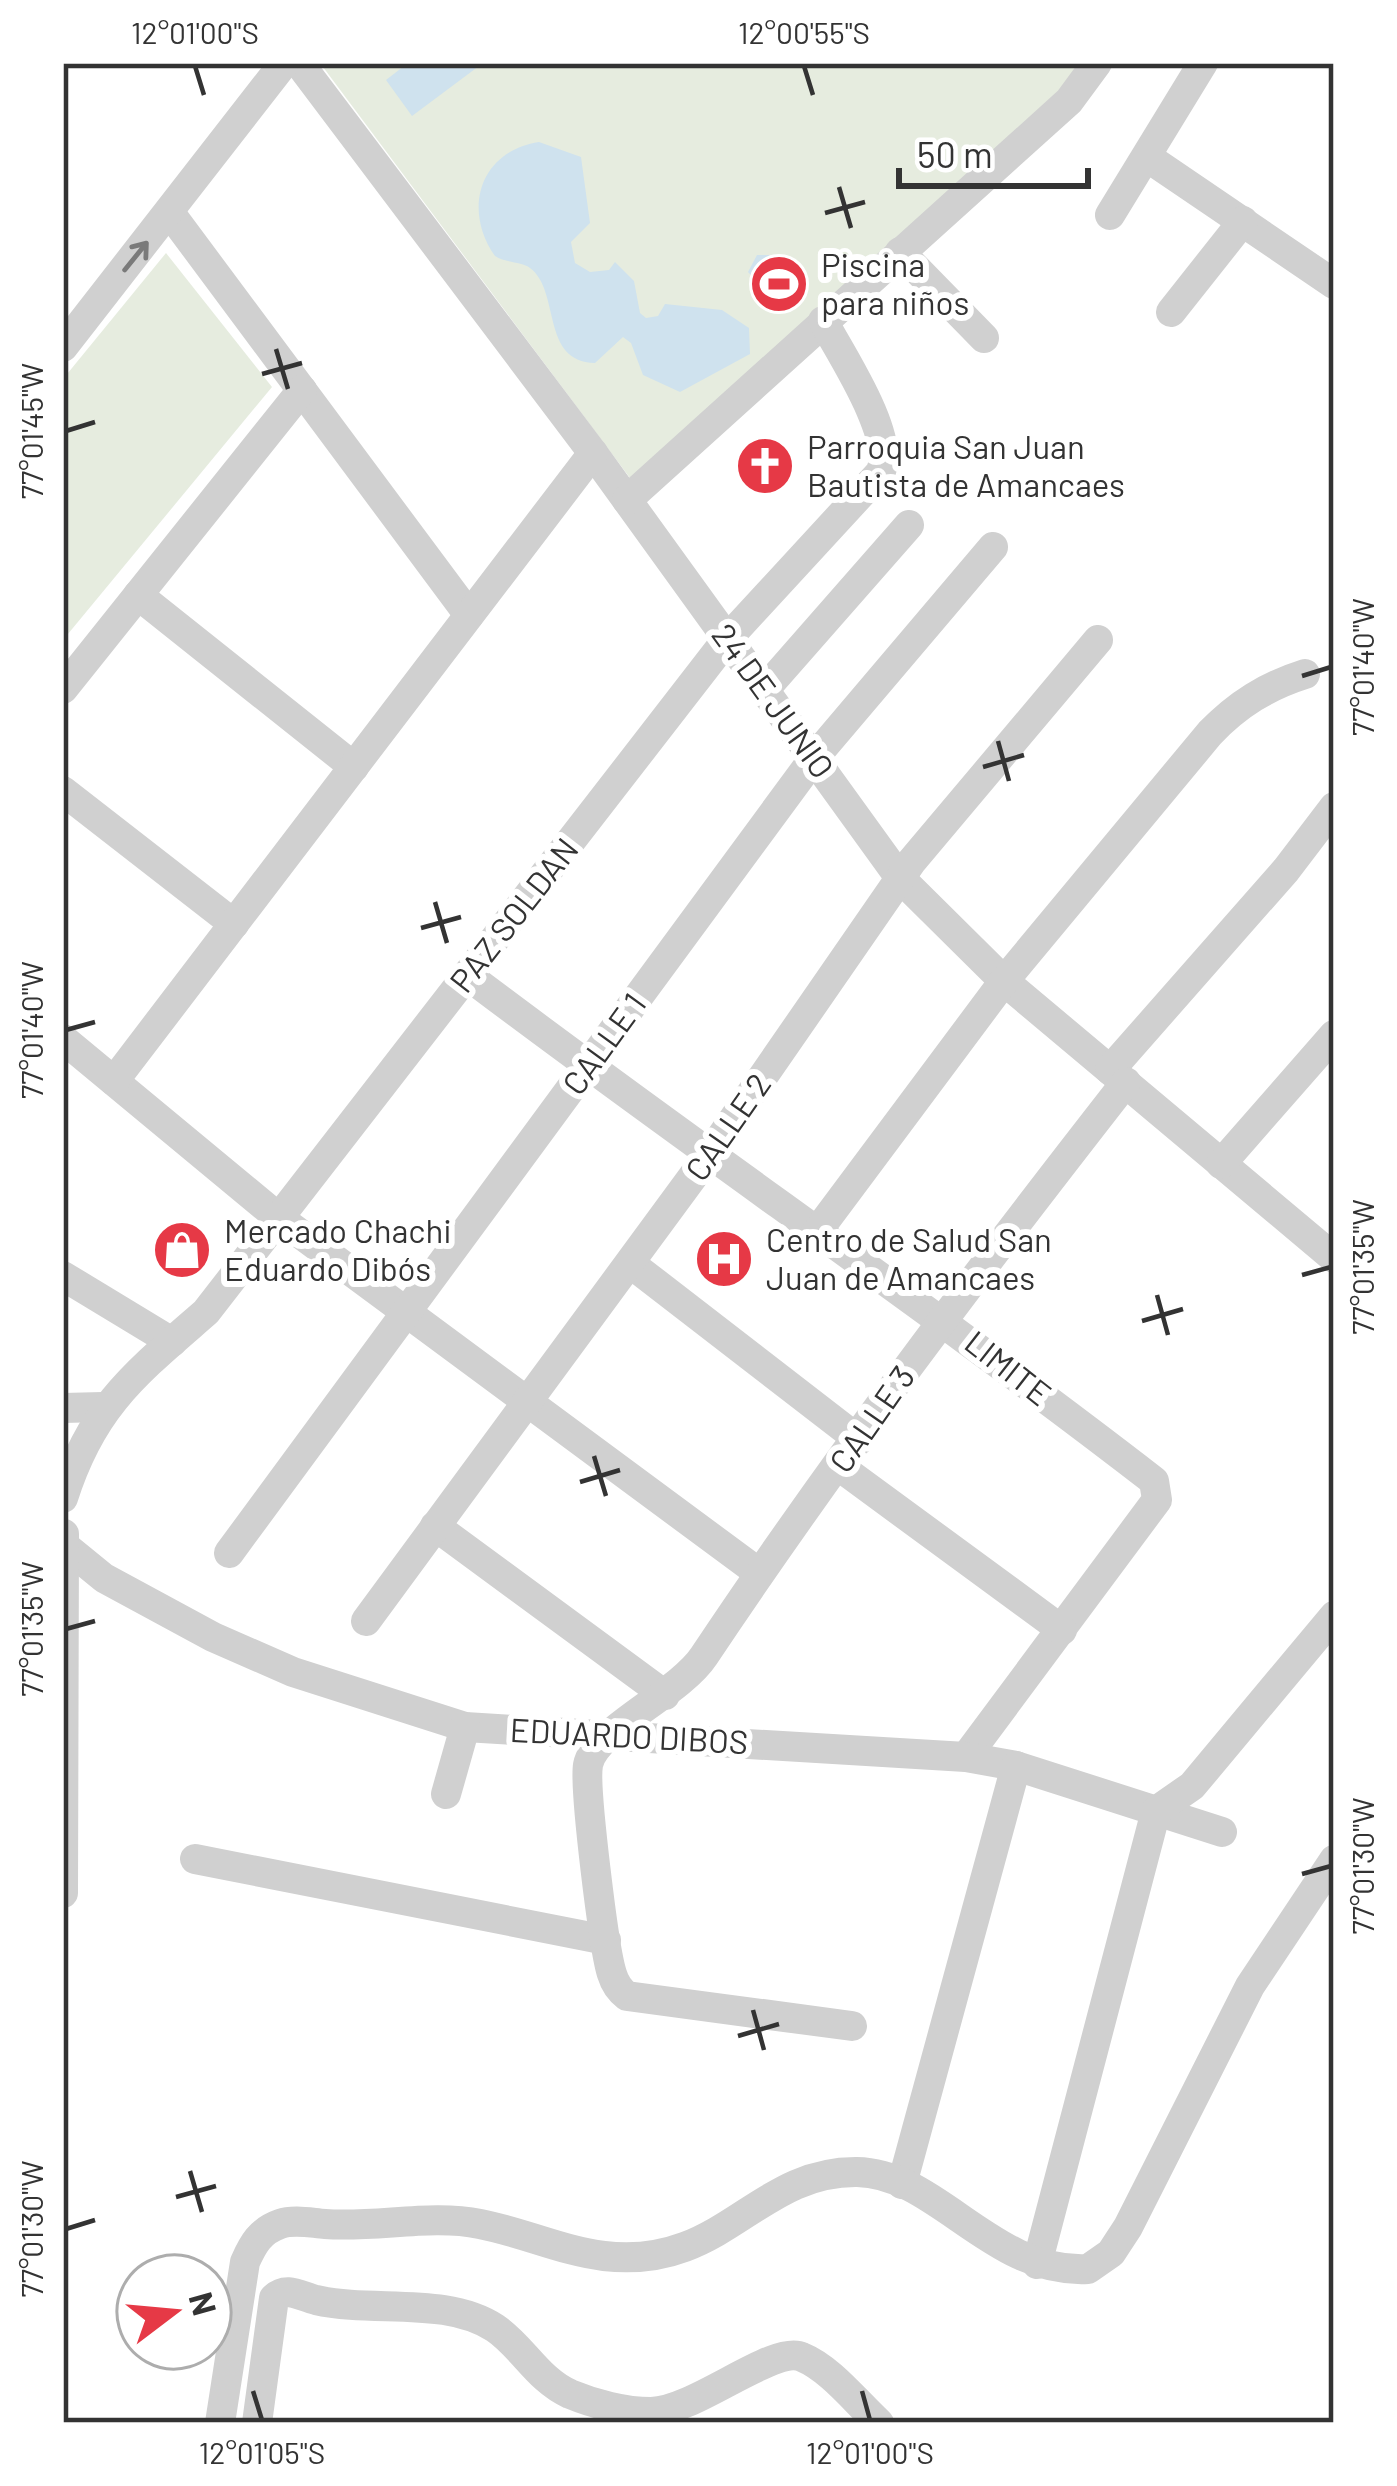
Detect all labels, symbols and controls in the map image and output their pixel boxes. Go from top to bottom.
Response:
text: 12°01'00"S [131,14,259,50]
text: 12°00'55"S [738,14,870,50]
scale bar [899,114,1088,188]
text: 50 m [917,132,993,175]
one-way arrow [122,240,149,272]
place label: Piscina para niños [821,244,969,322]
sports icon: Piscina para niños [748,253,810,315]
text: 77°01'45"W [13,363,49,499]
place label: Parroquia San Juan Bautista de Amancaes [807,426,1125,504]
church icon: Parroquia San Juan Bautista de Amancaes [734,435,796,497]
text: 77°01'40"W [1344,598,1380,736]
street label: 24 DE JUNIO [704,615,843,785]
street label: PAZ SOLDAN [441,829,586,999]
text: 77°01'40"W [13,961,49,1099]
street label: CALLE 1 [553,985,653,1102]
street label: CALLE 2 [676,1065,778,1188]
text: 77°01'35"W [1344,1199,1380,1335]
place label: Mercado Chachi Eduardo Dibós [224,1210,452,1288]
shop icon: Mercado Chachi Eduardo Dibós [151,1219,213,1281]
place label: Centro de Salud San Juan de Amancaes [766,1219,1052,1297]
hospital icon: Centro de Salud San Juan de Amancaes [693,1228,755,1290]
street label: LIMITE [958,1321,1060,1413]
street label: CALLE 3 [820,1357,922,1479]
text: 77°01'35"W [13,1561,49,1697]
street label: EDUARDO DIBOS [509,1709,749,1761]
text: 77°01'30"W [1344,1797,1380,1935]
text: 77°01'30"W [13,2160,49,2298]
north arrow [114,2252,234,2372]
text: N [182,2287,226,2320]
text: 12°01'05"S [199,2434,325,2470]
text: 12°01'00"S [806,2434,934,2470]

